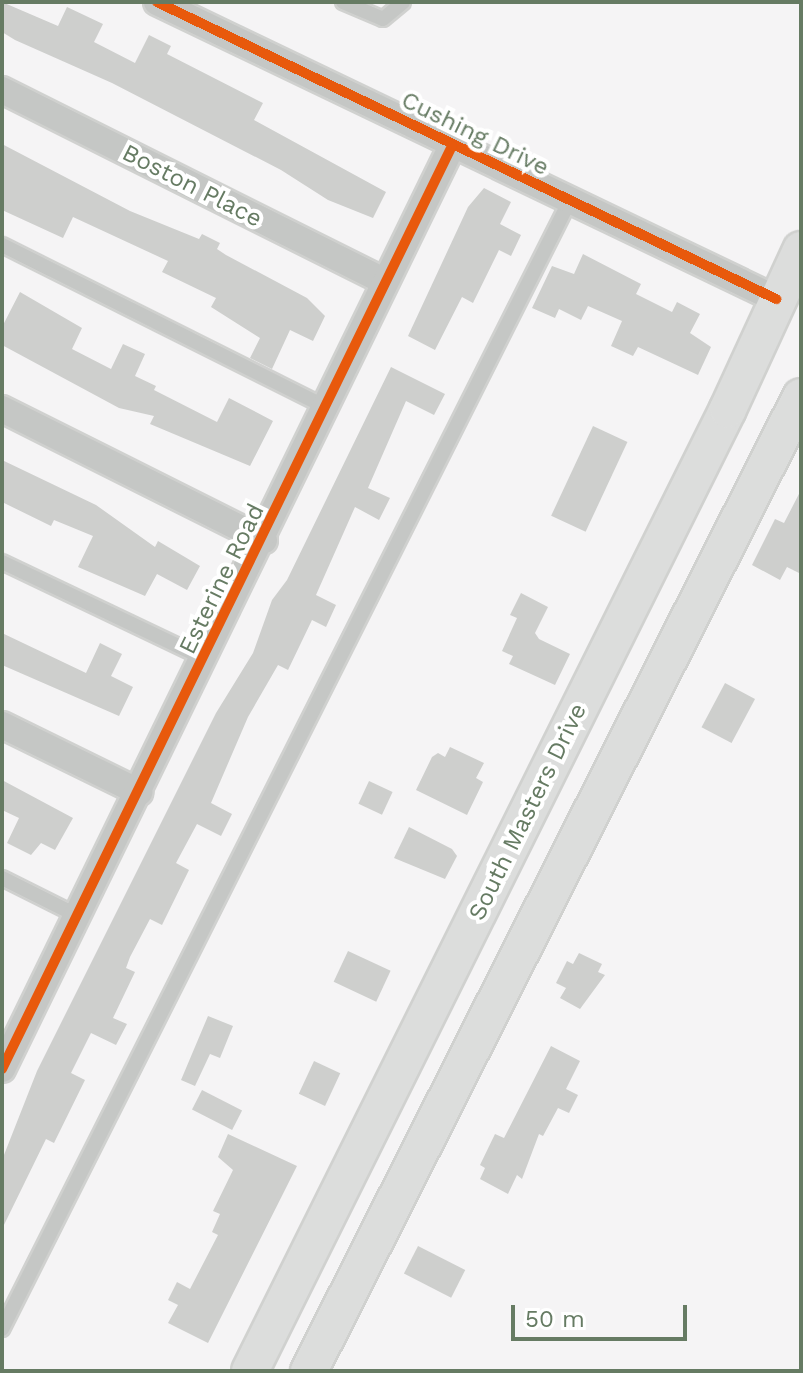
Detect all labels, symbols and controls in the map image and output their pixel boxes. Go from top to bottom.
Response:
street label: Cushing Drive [396,86,554,182]
street label: Boston Place [117,138,267,234]
street label: Esterine Road [173,499,271,659]
street label: South Masters Drive [463,699,593,925]
scale bar [515,1289,691,1339]
text: 50 m [525,1305,585,1333]

